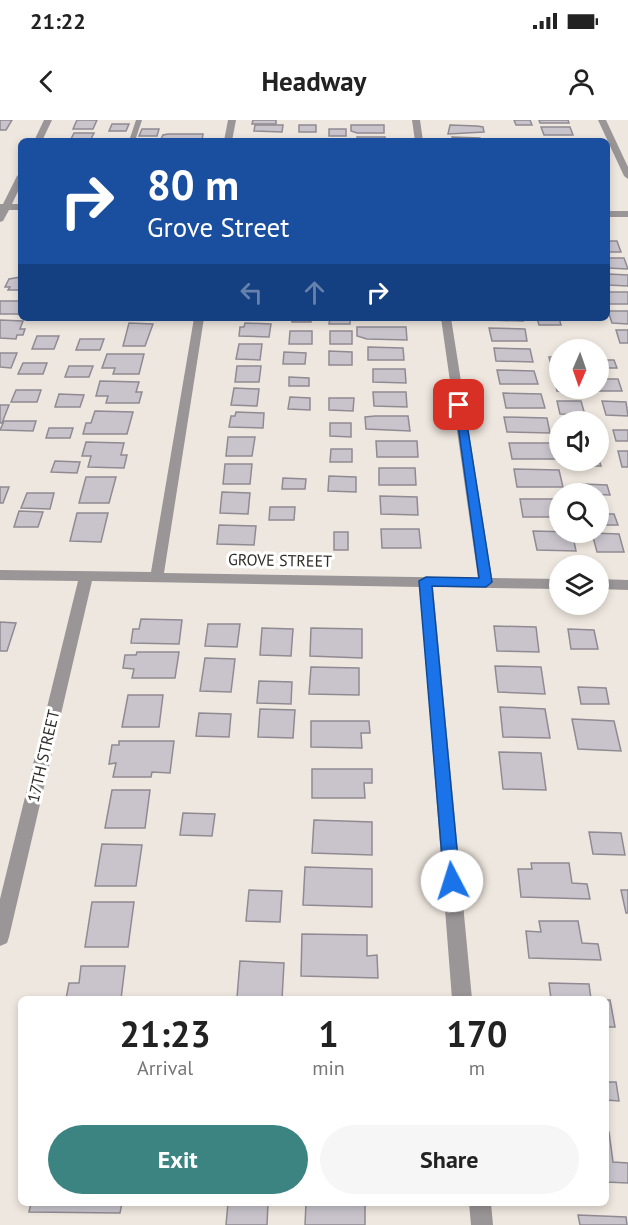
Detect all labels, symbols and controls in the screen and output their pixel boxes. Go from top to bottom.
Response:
text: 21:22 [30,7,86,35]
text: Headway [261,64,367,98]
icon: back [30,65,63,98]
icon: person [565,65,598,98]
text: 80 m [147,157,239,212]
icon: right [48,162,126,240]
text: Grove Street [147,210,289,244]
icon: left [235,276,268,309]
icon: ahead [298,276,331,309]
icon: right [361,276,394,309]
north arrow [549,339,609,399]
map controls [549,339,609,615]
pin [433,379,484,430]
icon: arrive [442,388,475,421]
button: sound [549,411,609,471]
button: search [549,483,609,543]
street label: GROVE STREET [228,549,332,571]
button: layers [549,555,609,615]
street label: 17TH STREET [23,708,63,804]
position arrow [420,849,484,913]
text: 21:23 [119,1010,211,1057]
text: 1 [318,1010,339,1057]
text: 170 [446,1010,508,1057]
text: Arrival [137,1055,193,1081]
text: min [312,1055,345,1081]
text: m [469,1055,485,1081]
button: Exit [48,1125,308,1194]
button: Share [320,1125,579,1194]

